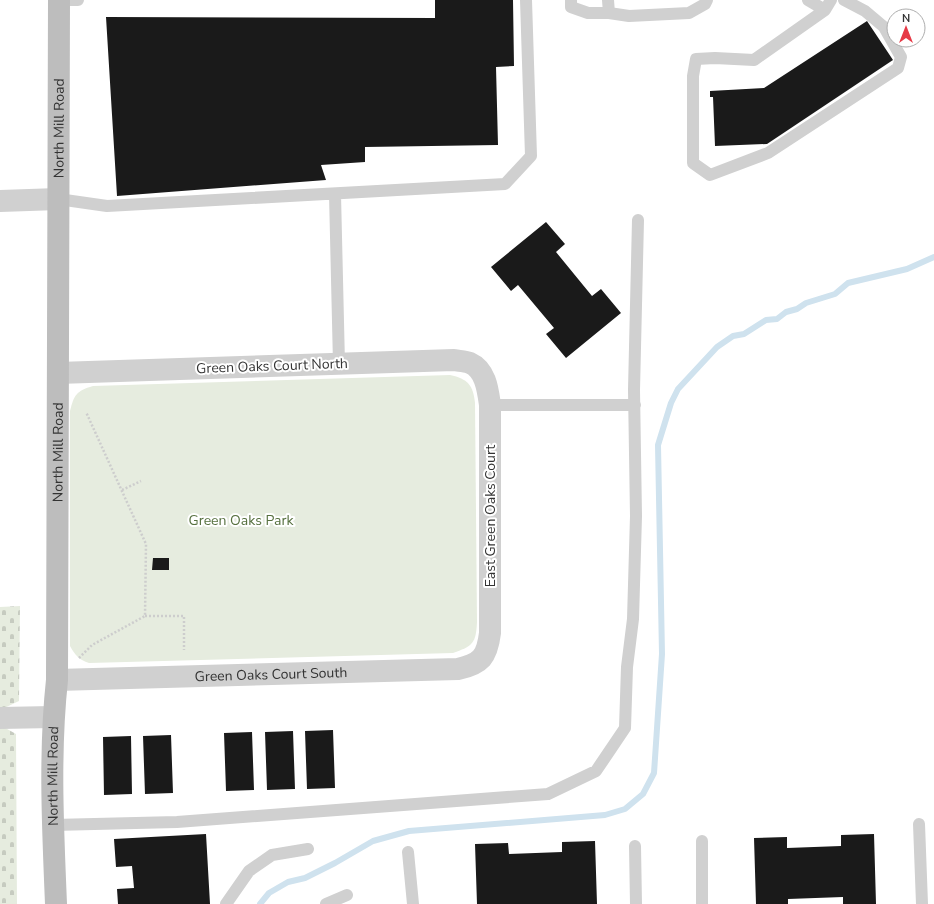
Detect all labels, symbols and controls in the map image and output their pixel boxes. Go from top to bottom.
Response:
north arrow [886,8,926,48]
text: N [902,11,910,26]
street label: North Mill Road [49,78,68,178]
street label: Green Oaks Court North [196,354,348,378]
street label: North Mill Road [48,402,67,502]
street label: East Green Oaks Court [481,445,500,587]
park label: Green Oaks Park [189,511,294,530]
street label: Green Oaks Court South [194,663,347,686]
street label: North Mill Road [43,726,63,826]

